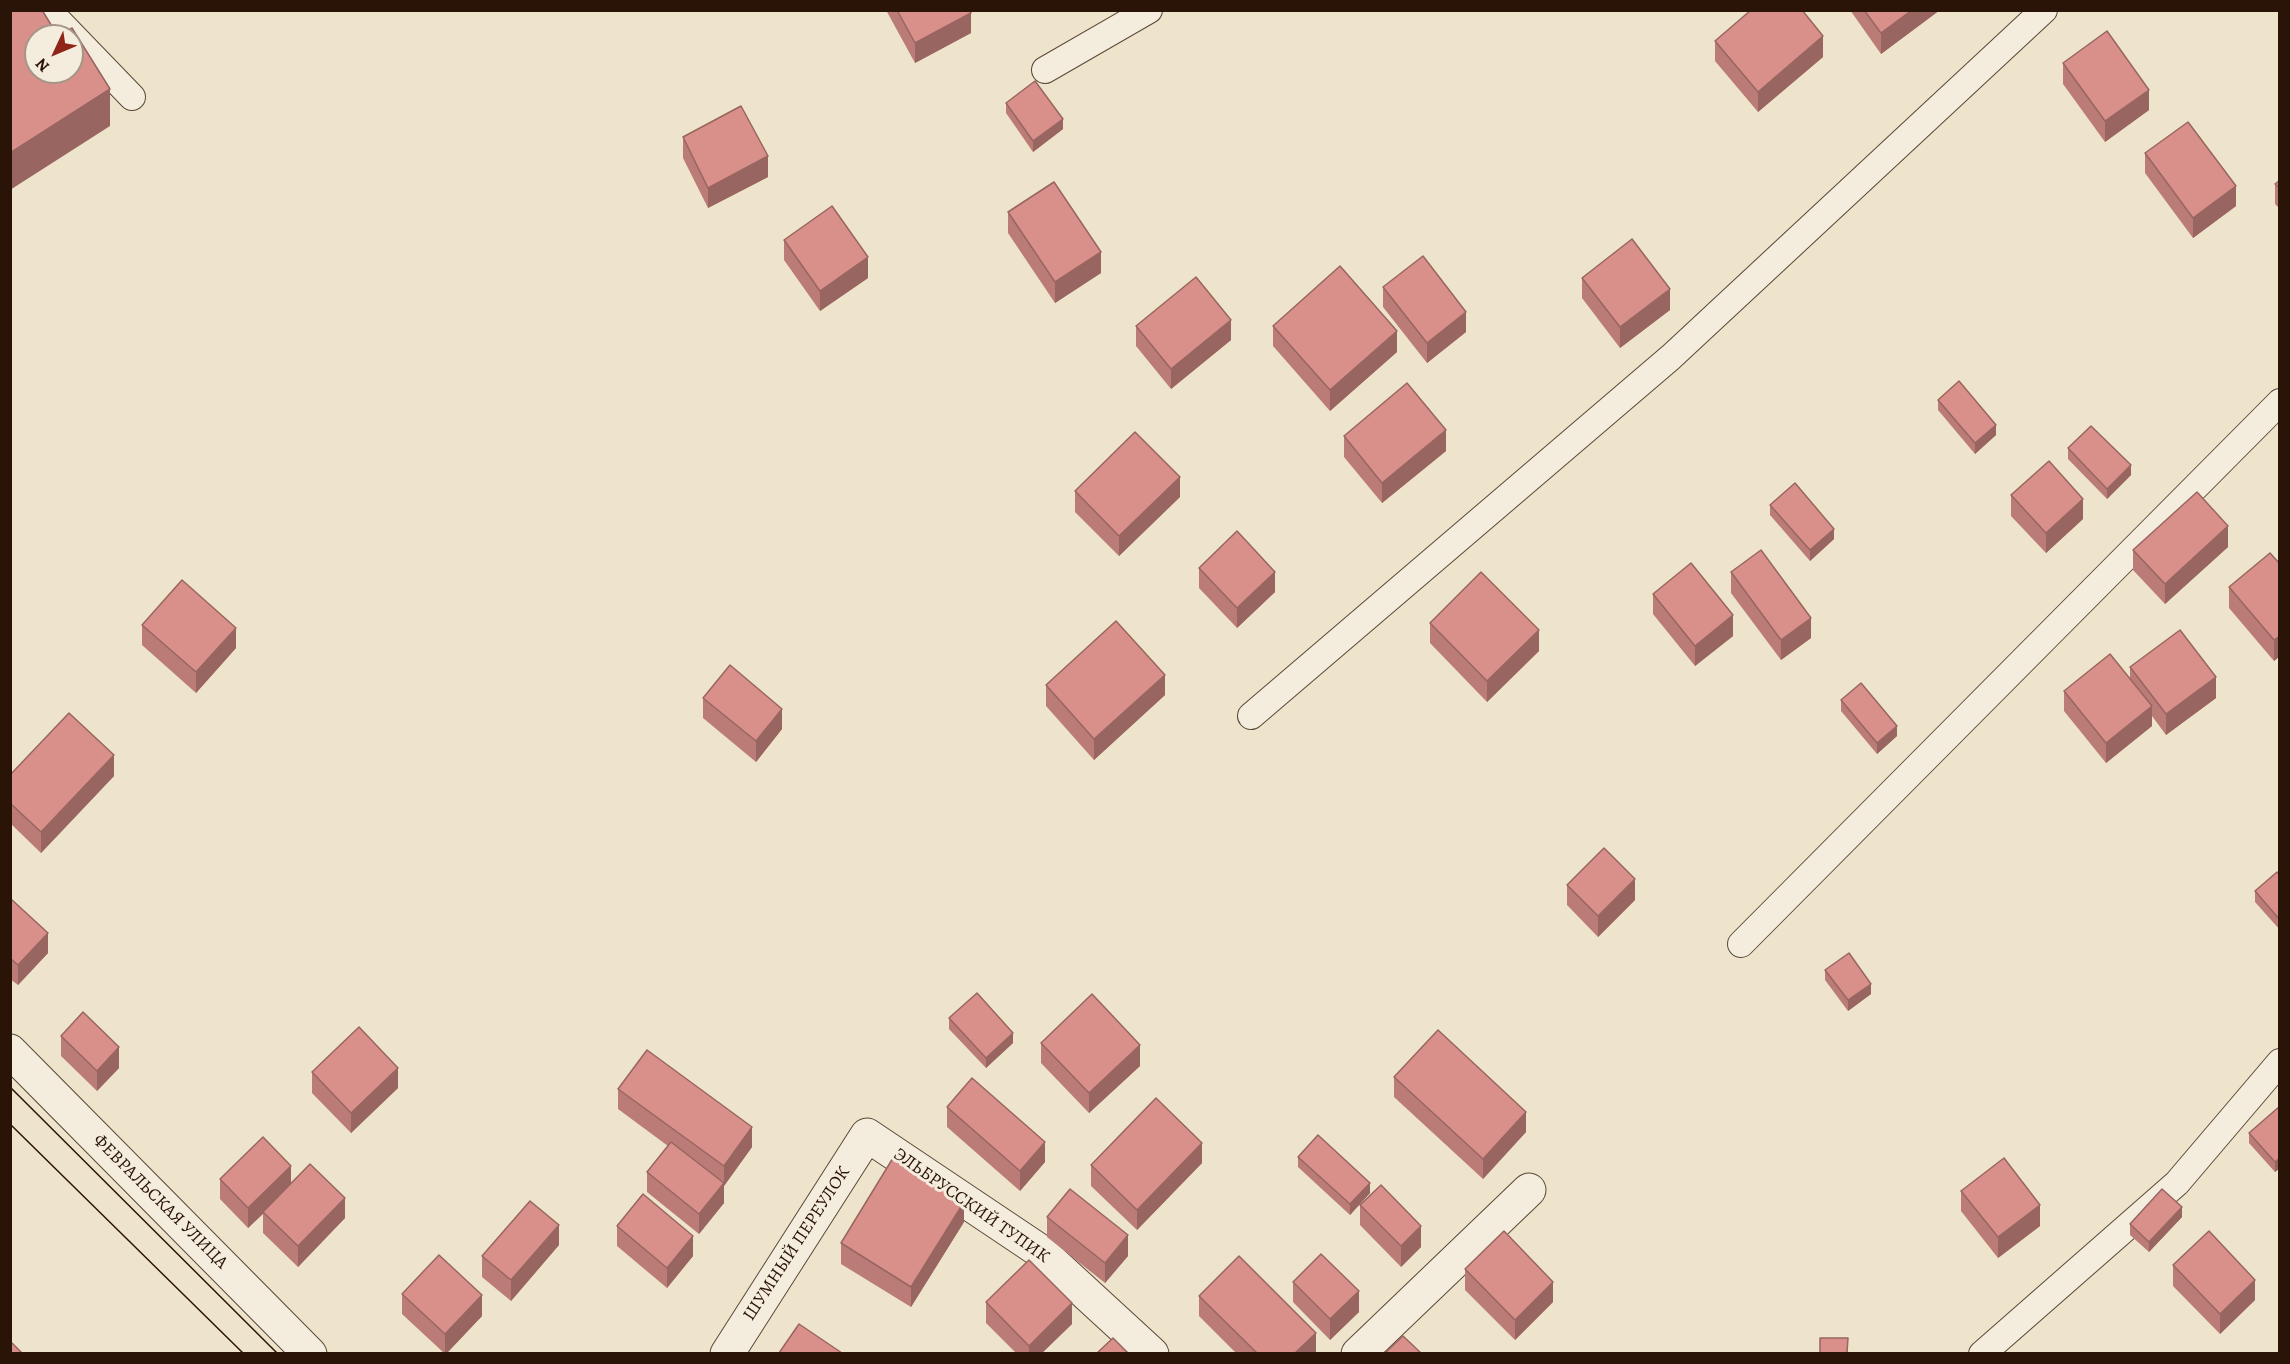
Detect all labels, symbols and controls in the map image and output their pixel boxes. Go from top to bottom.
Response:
north arrow [24,24,84,84]
text: N [31,53,54,77]
street label: ФЕВРАЛЬСКАЯ УЛИЦА [88,1130,232,1274]
street label: ЭЛЬБРУССКИЙ ТУПИК [889,1144,1053,1268]
street label: ШУМНЫЙ ПЕРЕУЛОК [739,1163,855,1325]

